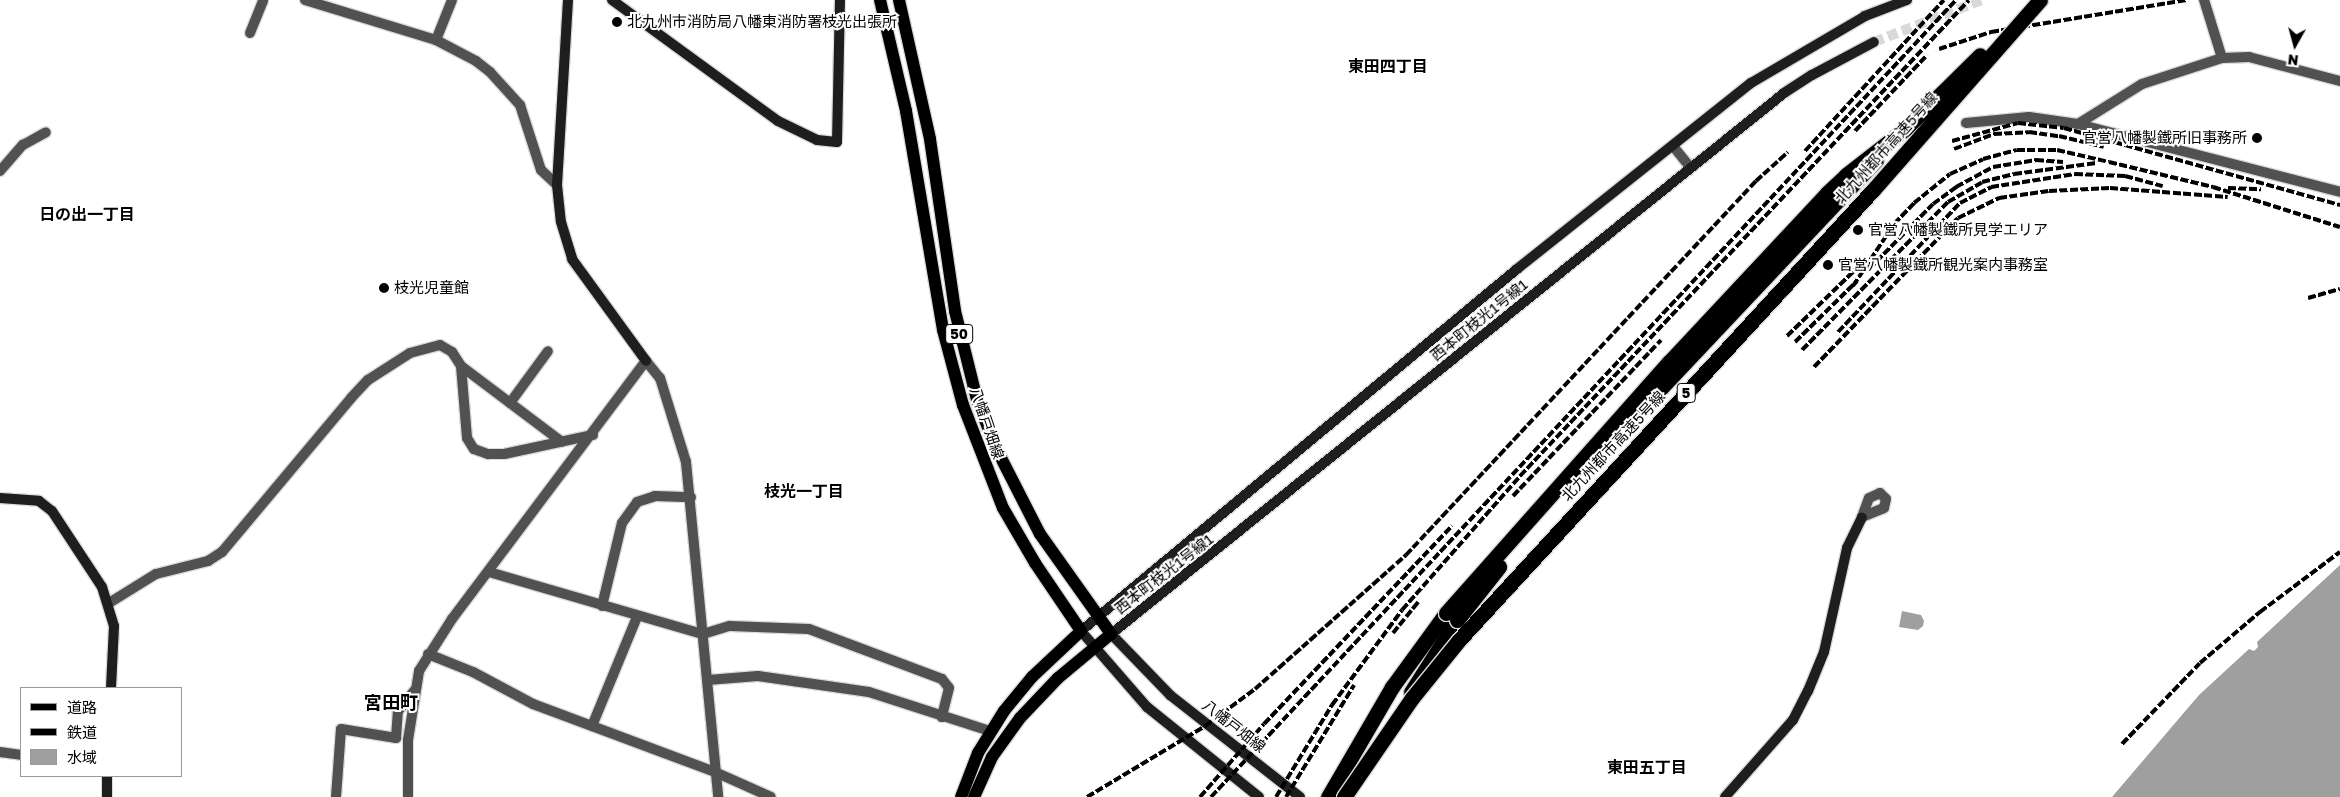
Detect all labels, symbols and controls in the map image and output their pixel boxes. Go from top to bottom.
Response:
place label: 北九州市消防局八幡東消防署枝光出張所 [627,13,897,31]
marker: 北九州市消防局八幡東消防署枝光出張所 [611,16,623,28]
north arrow [2270,20,2320,70]
text: N [2287,51,2299,69]
district label: 東田四丁目 [1348,56,1428,76]
street label: 北九州都市高速5号線 [1831,89,1941,207]
place label: 官営八幡製鐵所旧事務所 [2082,129,2247,147]
marker: 官営八幡製鐵所旧事務所 [2251,132,2263,144]
district label: 日の出一丁目 [39,204,135,224]
place label: 官営八幡製鐵所見学エリア [1868,221,2048,239]
marker: 官営八幡製鐵所見学エリア [1852,224,1864,236]
place label: 官営八幡製鐵所観光案内事務室 [1838,256,2048,274]
marker: 官営八幡製鐵所観光案内事務室 [1822,259,1834,271]
street label: 西本町枝光1号線1 [1427,275,1531,365]
place label: 枝光児童館 [394,279,469,297]
marker: 枝光児童館 [378,282,390,294]
road number: 50 [944,322,974,346]
road number: 5 [1676,382,1696,404]
street label: 八幡戸畑線 [966,385,1008,461]
street label: 北九州都市高速5号線 [1557,387,1669,505]
district label: 枝光一丁目 [764,481,844,501]
street label: 西本町枝光1号線1 [1111,530,1217,618]
legend [20,687,182,777]
district label: 宮田町 [364,691,418,713]
street label: 八幡戸畑線 [1199,696,1269,756]
text: 道路 [67,698,97,716]
text: 鉄道 [67,723,97,741]
text: 水域 [67,748,97,766]
district label: 東田五丁目 [1607,757,1687,777]

